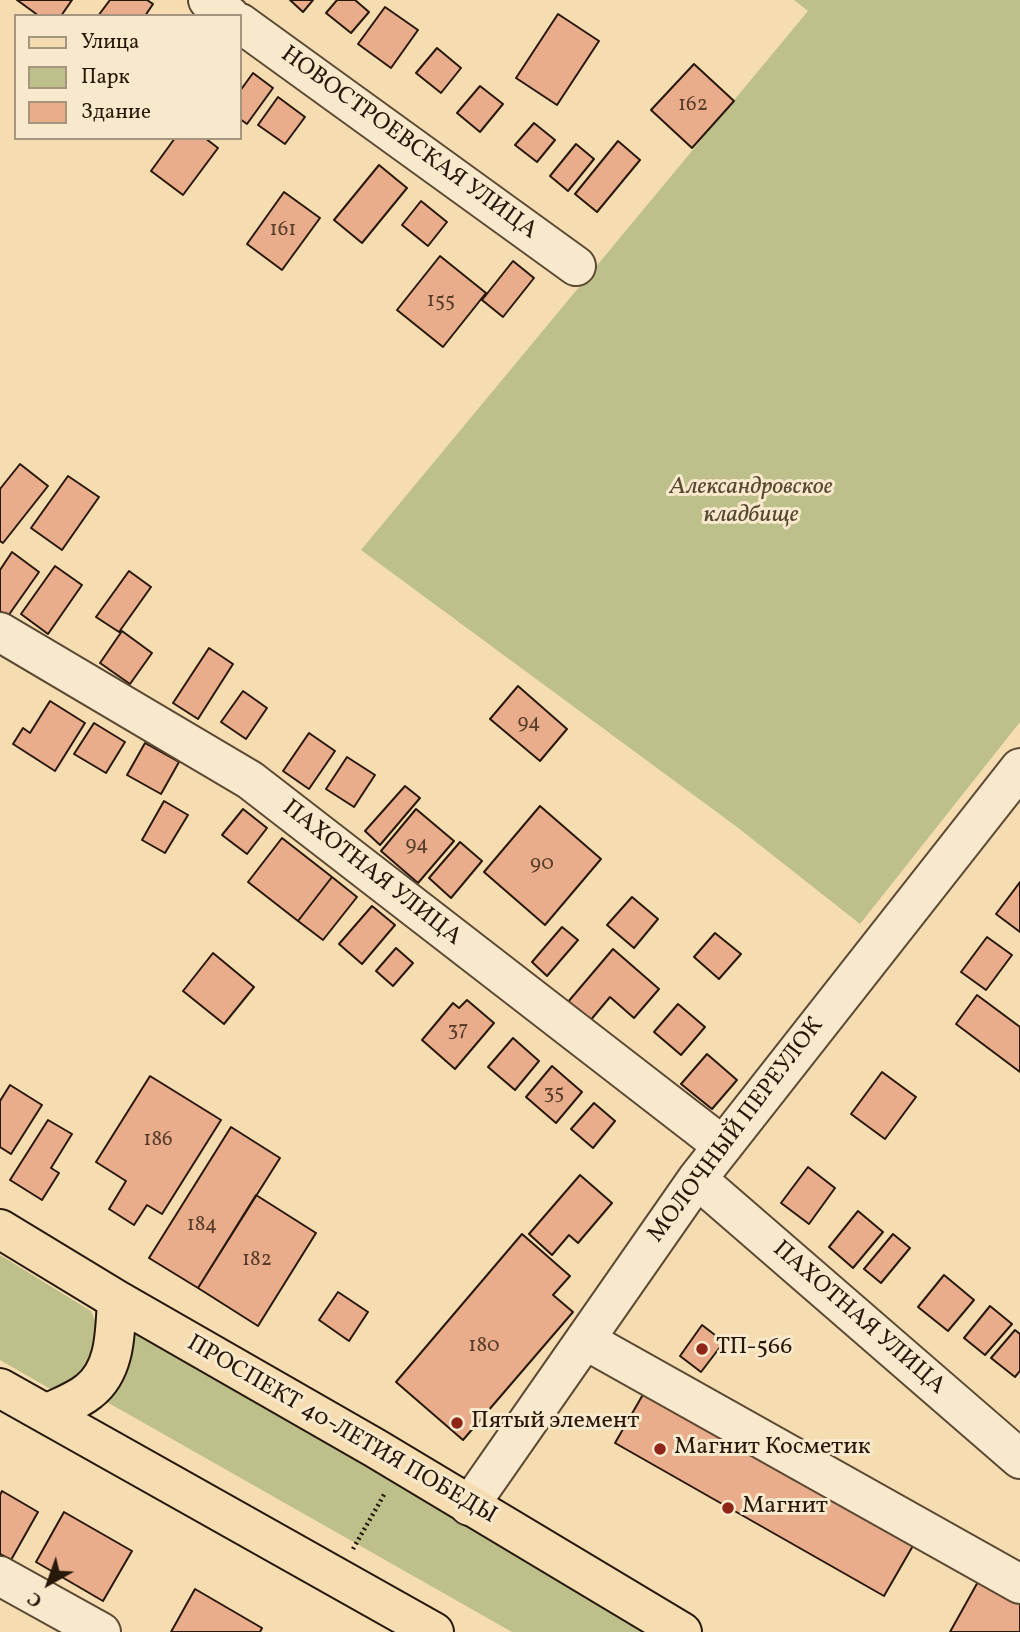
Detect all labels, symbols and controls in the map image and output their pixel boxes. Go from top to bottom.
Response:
legend [14,14,242,140]
text: Улица [81,28,139,57]
street label: НОВОСТРОЕВСКАЯ УЛИЦА [274,41,542,247]
text: Парк [81,63,130,92]
house number: 162 [678,93,708,119]
text: Здание [81,98,151,127]
house number: 161 [270,218,296,244]
house number: 155 [427,289,455,315]
park label: Александровское кладбище [670,475,832,531]
house number: 94 [518,711,540,737]
street label: ПАХОТНАЯ УЛИЦА [276,795,466,953]
house number: 94 [406,833,428,859]
house number: 90 [530,852,554,878]
street label: МОЛОЧНЫЙ ПЕРЕУЛОК [643,1013,831,1249]
house number: 37 [448,1018,468,1044]
house number: 35 [544,1081,564,1107]
house number: 186 [143,1128,173,1154]
house number: 184 [187,1213,217,1239]
street label: ПАХОТНАЯ УЛИЦА [766,1236,950,1402]
house number: 182 [242,1248,272,1274]
street label: ПРОСПЕКТ 40-ЛЕТИЯ ПОБЕДЫ [181,1330,501,1532]
house number: 180 [468,1334,500,1360]
place label: ТП-566 [716,1335,792,1363]
marker: ТП-566 [694,1341,710,1357]
place label: Пятый элемент [471,1409,639,1437]
marker: Пятый элемент [449,1415,465,1431]
place label: Магнит Косметик [674,1435,871,1463]
marker: Магнит Косметик [652,1441,668,1457]
place label: Магнит [742,1494,828,1522]
marker: Магнит [720,1500,736,1516]
north arrow [14,1548,84,1618]
text: С [22,1585,49,1613]

